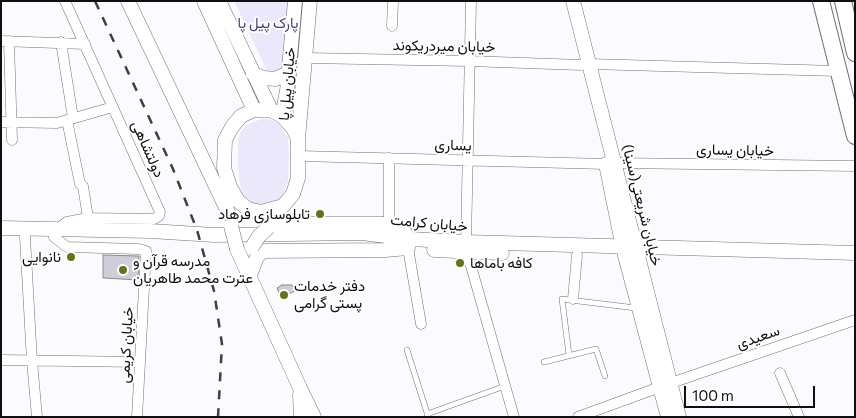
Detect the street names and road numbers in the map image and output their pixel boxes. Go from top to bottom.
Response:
street label: خیابان میردریکوند [392,36,496,56]
street label: خیابان پیل پا [275,47,299,121]
street label: دولتشاهی [128,118,168,180]
street label: یساری [434,135,472,155]
street label: خیابان یساری [696,140,774,160]
street label: خیابان شریعتی(سینا) [618,142,666,268]
street label: خیابان کرامت [390,211,468,235]
street label: خیابان کریمی [115,306,137,384]
street label: سعیدی [734,321,782,353]

